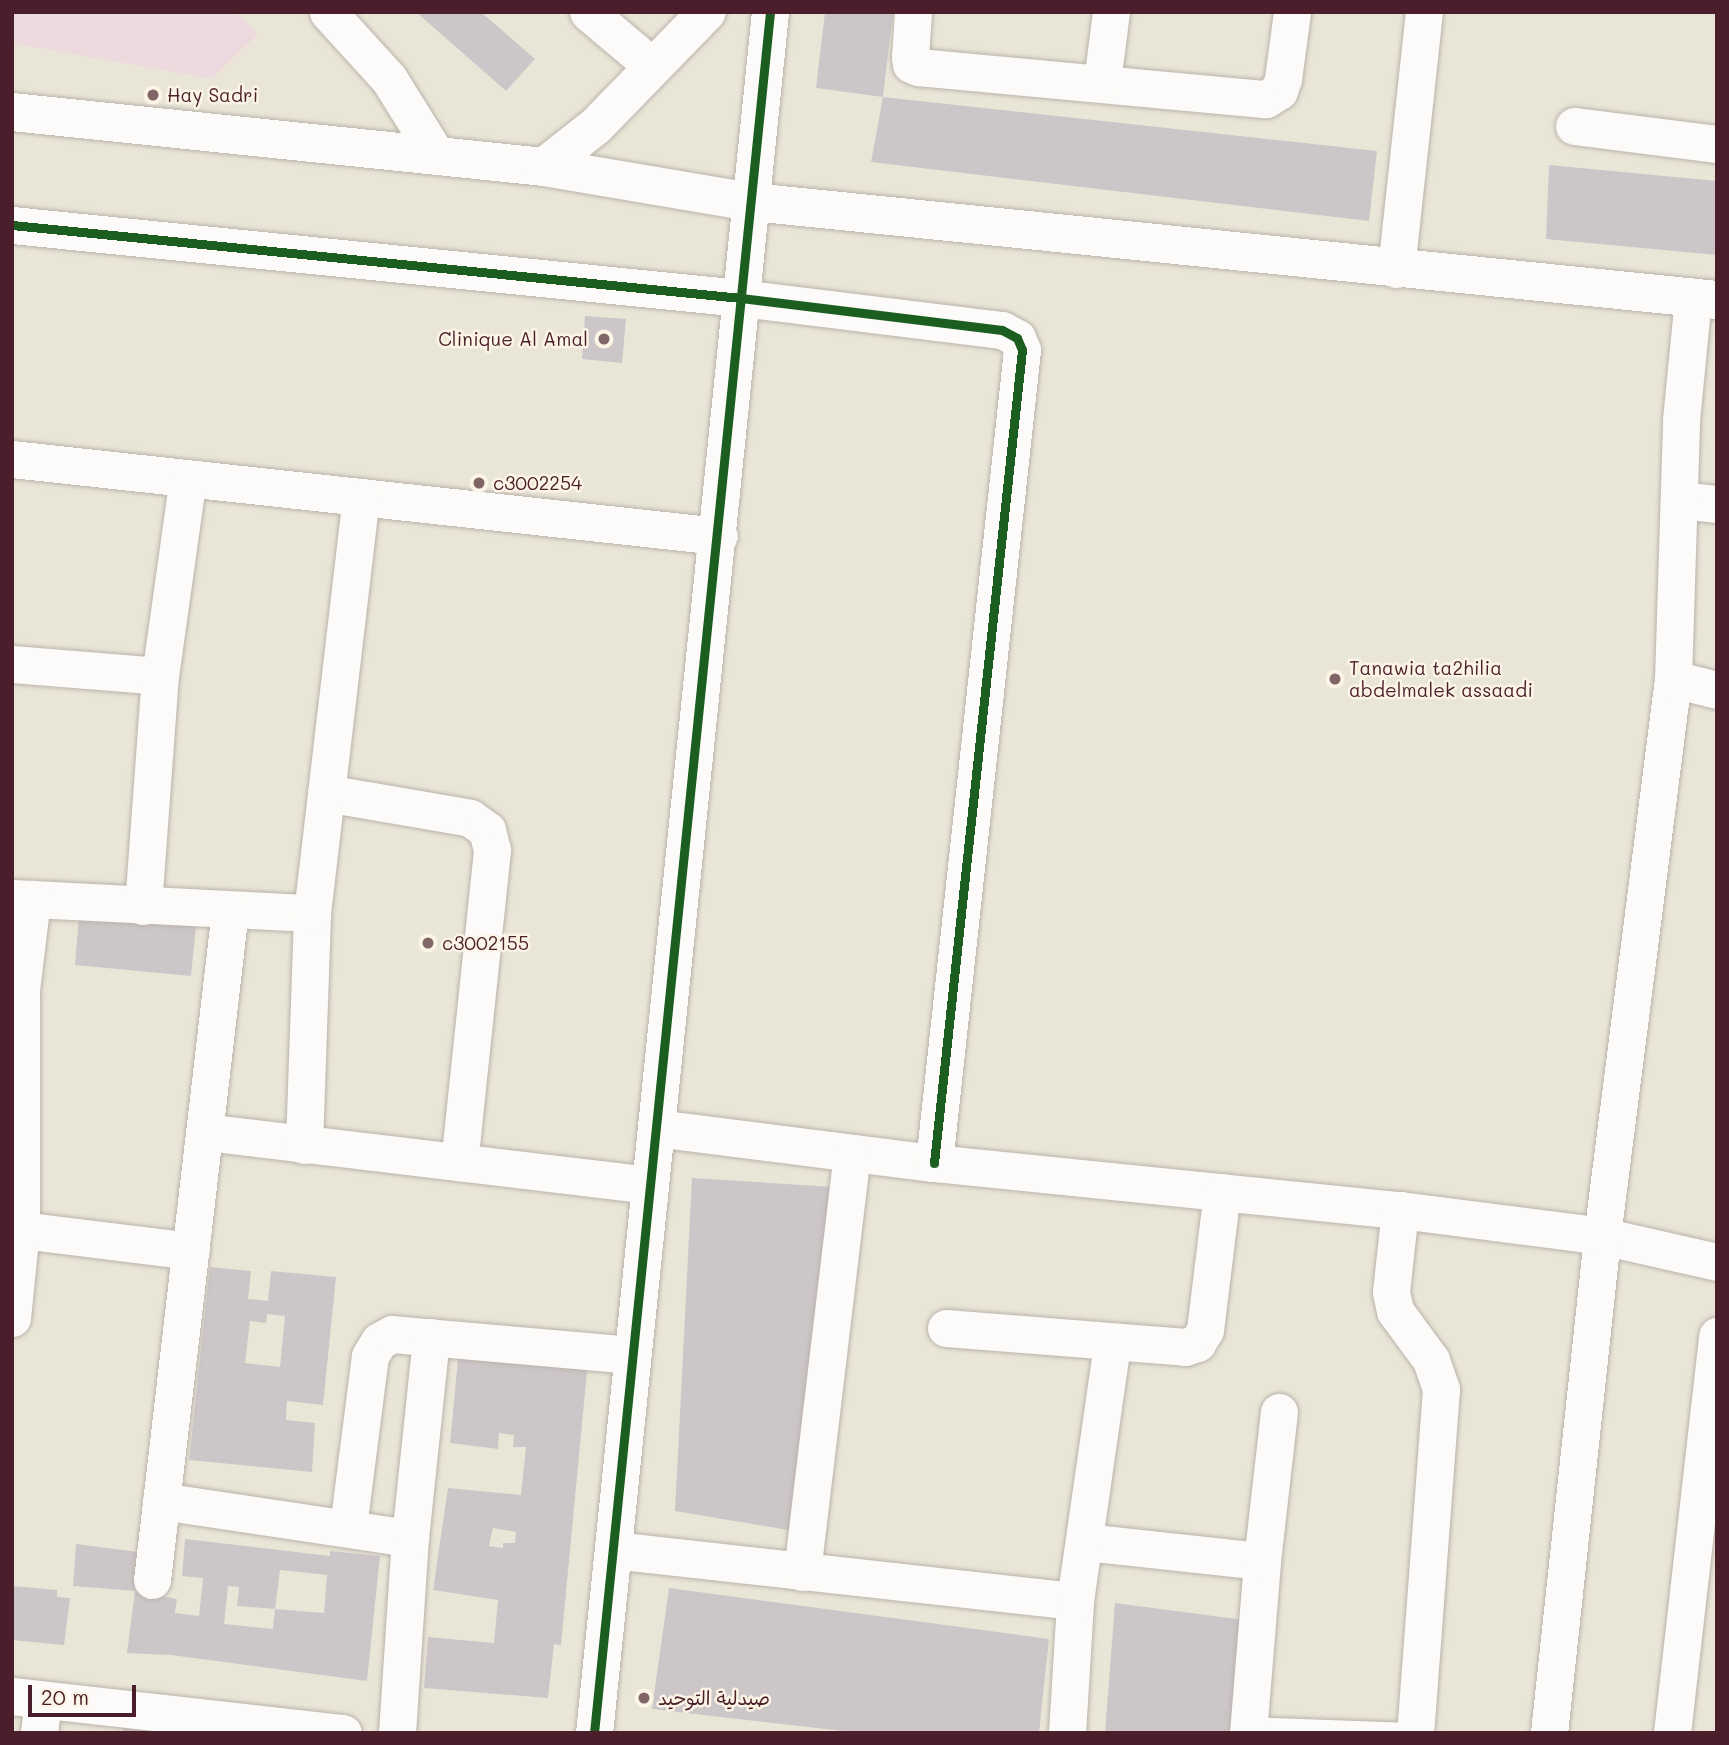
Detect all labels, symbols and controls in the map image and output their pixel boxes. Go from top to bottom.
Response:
place label: Hay Sadri [167,84,258,106]
marker: Hay Sadri [145,87,161,103]
place label: Clinique Al Amal [438,328,588,350]
marker: Clinique Al Amal [594,329,614,349]
place label: c3002254 [493,472,582,494]
marker: c3002254 [471,475,487,491]
place label: Tanawia ta2hilia abdelmalek assaadi [1349,657,1533,701]
marker: Tanawia ta2hilia abdelmalek assaadi [1327,671,1343,687]
place label: c3002155 [442,932,529,954]
marker: c3002155 [420,935,436,951]
scale bar [32,1672,140,1716]
text: 20 m [41,1683,89,1710]
place label: صيدلية التوحيد [658,1687,770,1709]
marker: صيدلية التوحيد [636,1690,652,1706]

